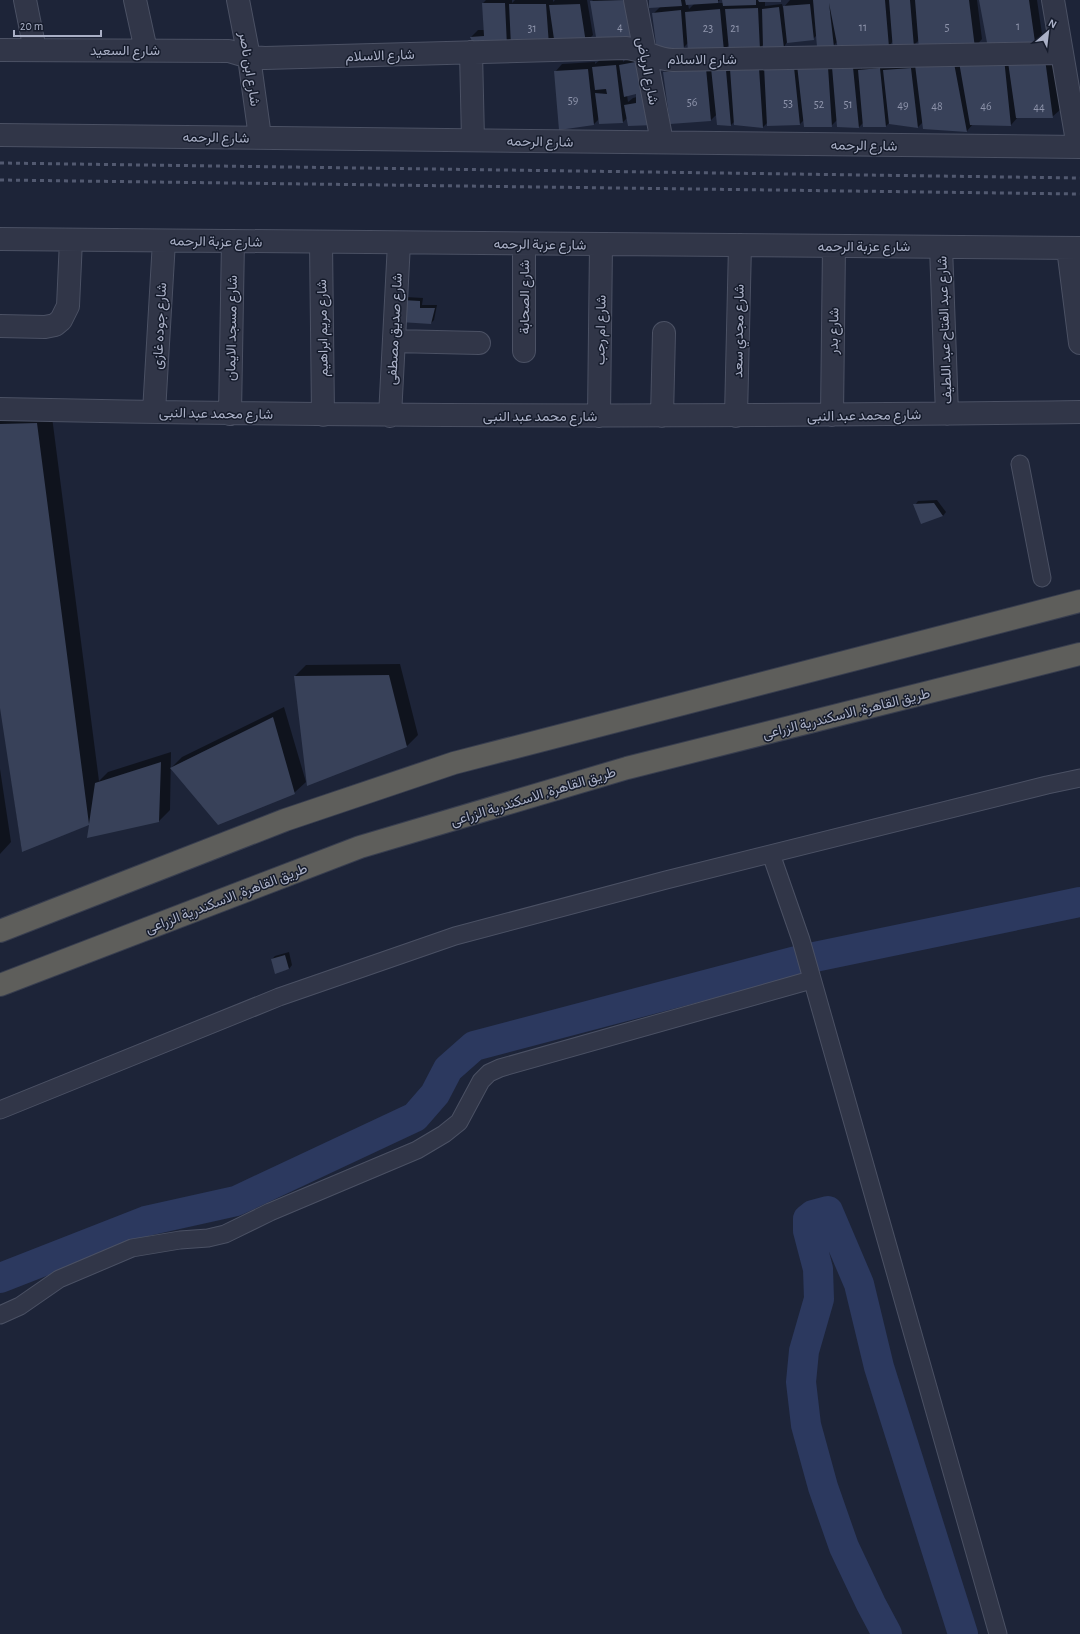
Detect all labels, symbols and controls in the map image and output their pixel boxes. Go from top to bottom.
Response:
scale bar [14,12,101,38]
north arrow [1028,12,1068,52]
text: N [1046,17,1058,30]
text: 20 m [20,20,43,32]
house number: 1 [1016,20,1020,32]
house number: 4 [617,21,623,33]
house number: 11 [859,21,867,33]
house number: 5 [944,21,950,33]
house number: 31 [527,22,537,34]
house number: 23 [703,22,713,34]
house number: 21 [730,22,740,34]
street label: شارع ابن ناصر [233,30,262,108]
street label: شارع الرياض [631,36,660,107]
street label: شارع السعيد [90,44,160,61]
street label: شارع الاسلام [345,48,415,67]
street label: شارع الاسلام [667,53,737,70]
house number: 59 [568,94,579,106]
house number: 56 [687,96,698,108]
house number: 53 [783,97,793,109]
house number: 52 [814,98,825,110]
house number: 51 [843,98,853,110]
house number: 49 [897,99,909,111]
house number: 48 [931,100,943,112]
house number: 46 [980,100,992,112]
house number: 44 [1033,101,1045,113]
street label: شارع الرحمه [182,130,249,149]
street label: شارع الرحمه [506,134,573,153]
street label: شارع الرحمه [830,138,897,157]
street label: شارع عزبة الرحمه [169,234,262,253]
street label: شارع عزبة الرحمه [493,237,586,256]
street label: شارع عزبة الرحمه [818,240,910,257]
street label: شارع عبد الفتاح عبد اللطيف [935,255,958,404]
street label: شارع الصحابة [518,260,535,334]
street label: شارع صديق مصطفى [385,273,408,386]
street label: شارع مسجد الايمان [224,275,243,381]
street label: شارع مريم ابراهيم [315,279,334,377]
street label: شارع جوده غازى [151,282,172,370]
street label: شارع مجدي سعد [731,284,751,378]
street label: شارع ام رجب [593,295,612,365]
street label: شارع بدر [827,307,844,356]
street label: شارع محمد عبد النبى [159,406,273,425]
street label: شارع محمد عبد النبى [807,408,921,427]
street label: شارع محمد عبد النبى [483,410,597,427]
street label: طريق القاهرة, الاسكندرية الزراعى [761,686,932,743]
street label: طريق القاهرة, الاسكندرية الزراعى [449,765,618,830]
street label: طريق القاهرة, الاسكندرية الزراعى [143,862,310,937]

